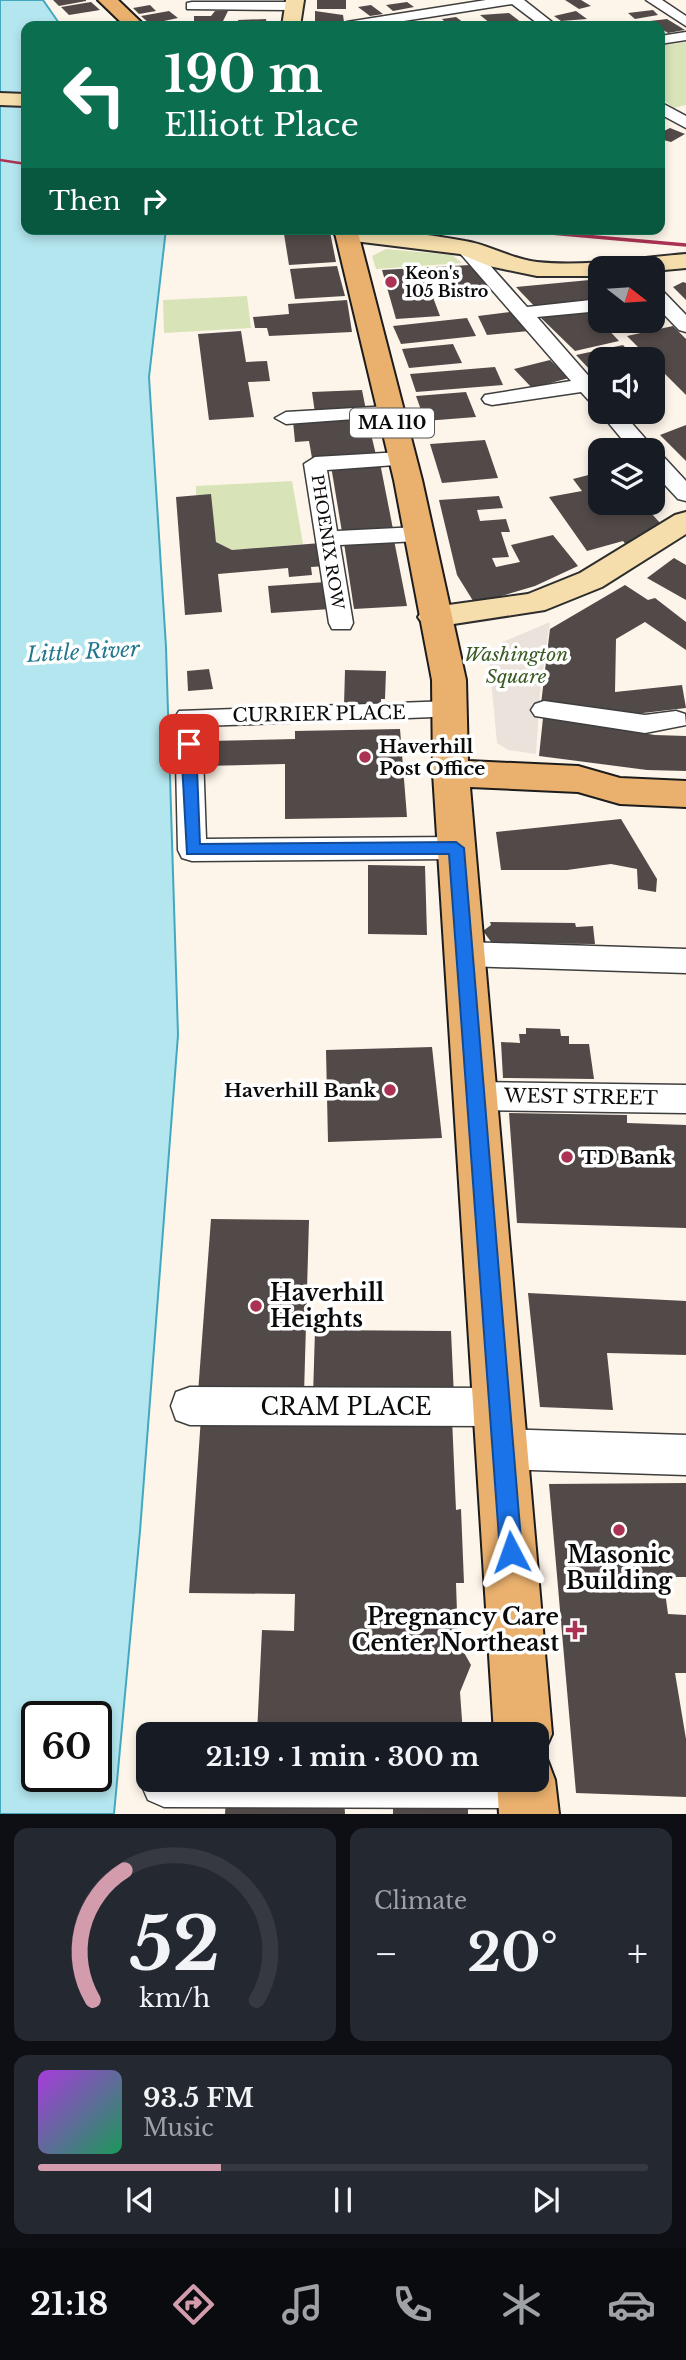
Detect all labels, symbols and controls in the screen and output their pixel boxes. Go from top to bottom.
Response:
text: 190 m [164,44,323,105]
icon: left [49,49,140,140]
text: Elliott Place [164,105,359,145]
icon: right [135,182,173,220]
text: Then [49,185,121,217]
north arrow [588,256,665,332]
map controls [588,256,665,515]
place label: Keon's 105 Bistro [405,263,488,301]
marker: Keon's 105 Bistro [383,274,399,290]
button: sound [588,347,665,424]
road number: MA 110 [350,408,434,438]
button: layers [588,438,665,515]
street label: PHOENIX ROW [307,473,349,611]
water label: Little River [25,636,141,668]
park label: Washington Square [464,643,568,688]
street label: CURRIER PLACE [232,701,406,727]
pin [159,714,219,774]
icon: arrive [170,725,208,763]
place label: Haverhill Post Office [379,735,485,780]
marker: Haverhill Post Office [357,749,373,765]
place label: Haverhill Bank [224,1079,376,1102]
marker: Haverhill Bank [382,1082,398,1098]
street label: WEST STREET [503,1084,658,1110]
place label: TD Bank [581,1146,672,1169]
marker: TD Bank [559,1149,575,1165]
place label: Haverhill Heights [270,1279,384,1333]
marker: Haverhill Heights [248,1298,264,1314]
street label: CRAM PLACE [261,1393,431,1421]
position arrow [474,1515,548,1589]
marker: Masonic Building [611,1522,627,1538]
place label: Masonic Building [566,1541,673,1595]
place label: Pregnancy Care Center Northeast [351,1603,559,1657]
marker: Pregnancy Care Center Northeast [565,1620,585,1640]
speed limit sign: 60 [21,1701,112,1792]
text: 21:19 · 1 min · 300 m [206,1741,479,1773]
text: Climate [374,1887,467,1915]
text: 52 [130,1900,220,1991]
text: 20° [467,1921,558,1985]
text: − [374,1930,398,1977]
text: + [627,1930,648,1977]
text: km/h [140,1983,210,2014]
text: 93.5 FM [143,2082,254,2114]
text: Music [143,2114,214,2142]
icon: previous [121,2181,159,2219]
icon: pause [324,2181,362,2219]
icon: next [527,2181,565,2219]
icon: directions [169,2280,218,2329]
icon: music [278,2280,327,2329]
icon: phone [388,2280,437,2329]
icon: climate [497,2280,546,2329]
icon: car [607,2280,656,2329]
text: 21:18 [30,2284,108,2324]

